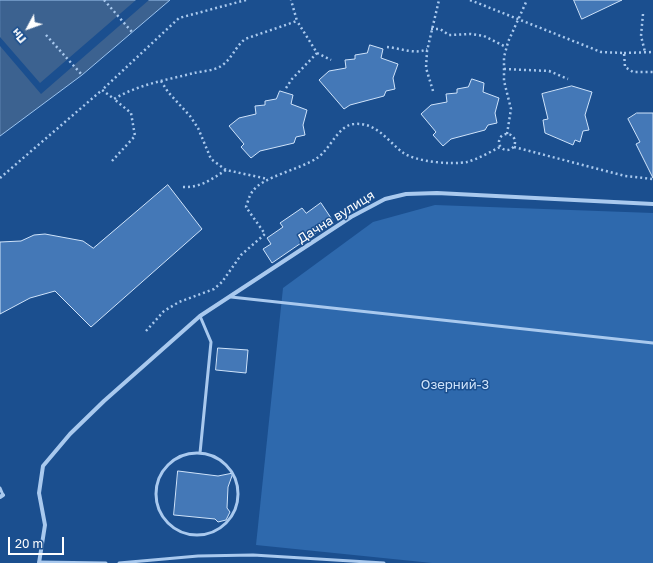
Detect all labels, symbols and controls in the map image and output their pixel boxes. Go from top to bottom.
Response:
north arrow [8,8,48,48]
text: Пн [9,26,28,46]
street label: Дачна вулиця [295,187,377,247]
park label: Озерний-3 [421,377,489,393]
scale bar [10,529,66,555]
text: 20 m [15,536,43,551]

